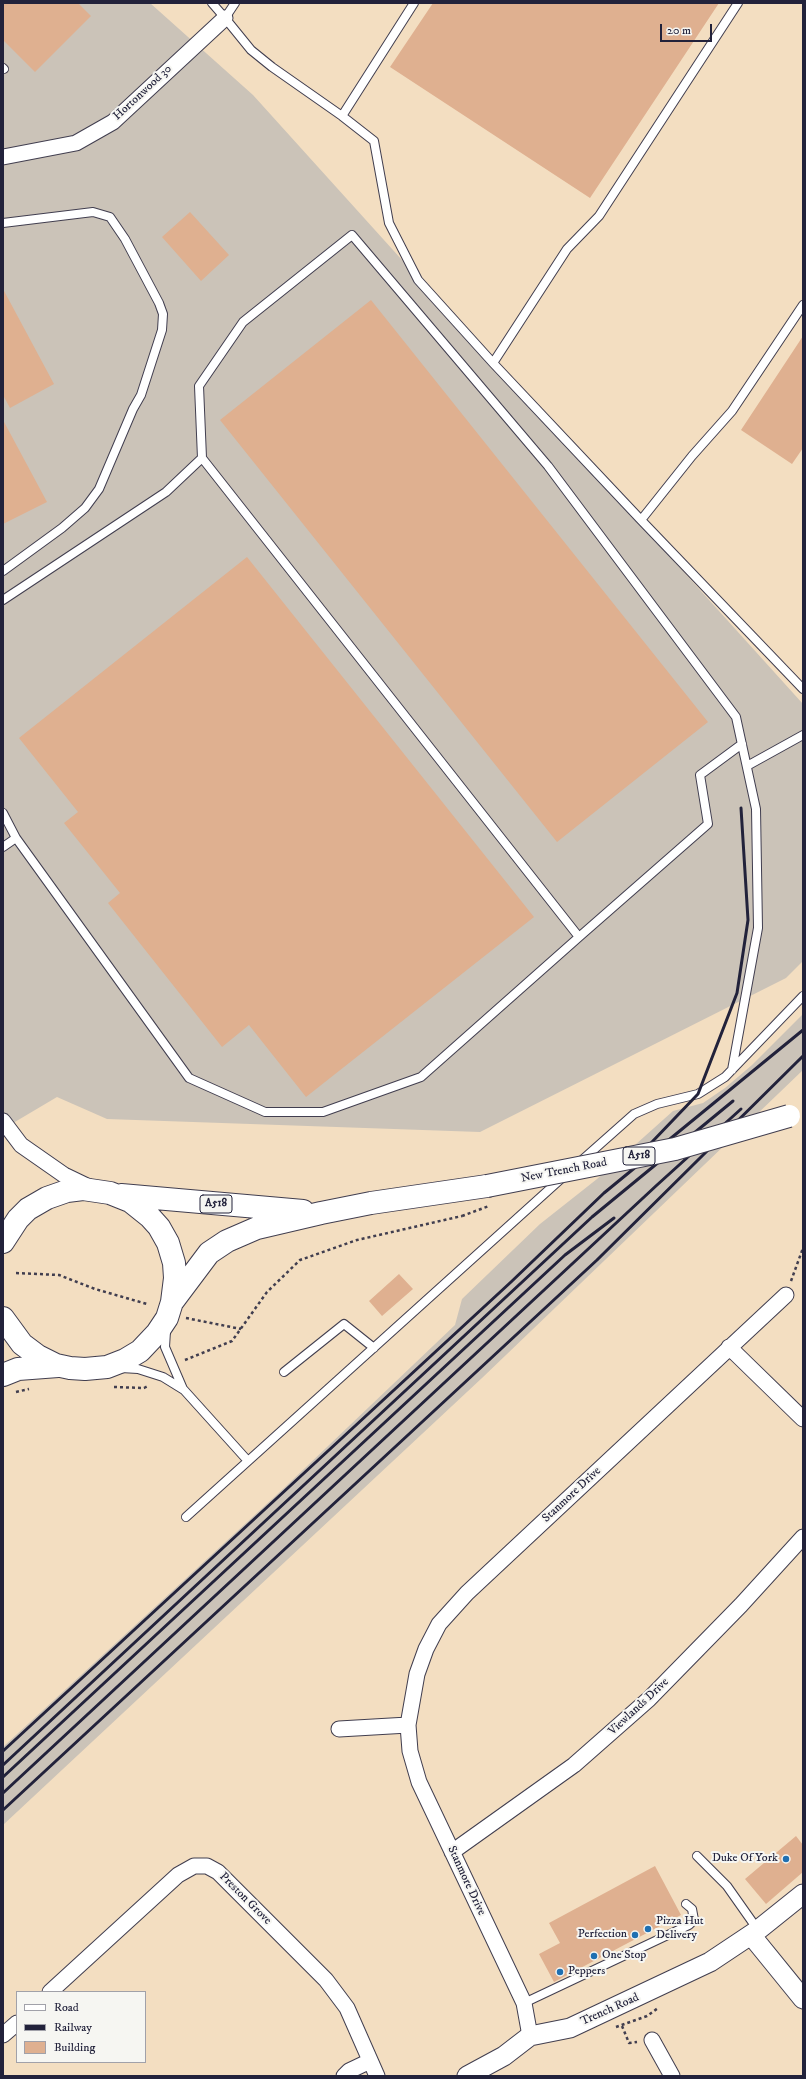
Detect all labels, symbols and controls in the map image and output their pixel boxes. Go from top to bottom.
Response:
scale bar [662,16,714,42]
text: 20 m [667,23,691,38]
street label: Hortonwood 30 [111,62,175,124]
road number: A518 [623,1147,655,1165]
street label: New Trench Road [520,1156,608,1186]
road number: A518 [200,1195,232,1213]
street label: Stanmore Drive [540,1464,604,1526]
street label: Viewlands Drive [606,1675,672,1739]
street label: Stanmore Drive [444,1844,488,1918]
place label: Duke Of York [712,1852,778,1866]
marker: Duke Of York [781,1854,791,1864]
street label: Preston Grove [216,1870,274,1928]
place label: Pizza Hut Delivery [656,1915,704,1943]
marker: Pizza Hut Delivery [643,1924,653,1934]
place label: Perfection [578,1928,627,1942]
marker: Perfection [630,1930,640,1940]
place label: One Stop [602,1949,646,1963]
marker: One Stop [589,1951,599,1961]
place label: Peppers [568,1965,605,1979]
marker: Peppers [555,1967,565,1977]
legend [16,1991,146,2063]
street label: Trench Road [579,1991,641,2029]
text: Road [54,2000,79,2015]
text: Railway [54,2020,92,2035]
text: Building [54,2040,95,2055]

